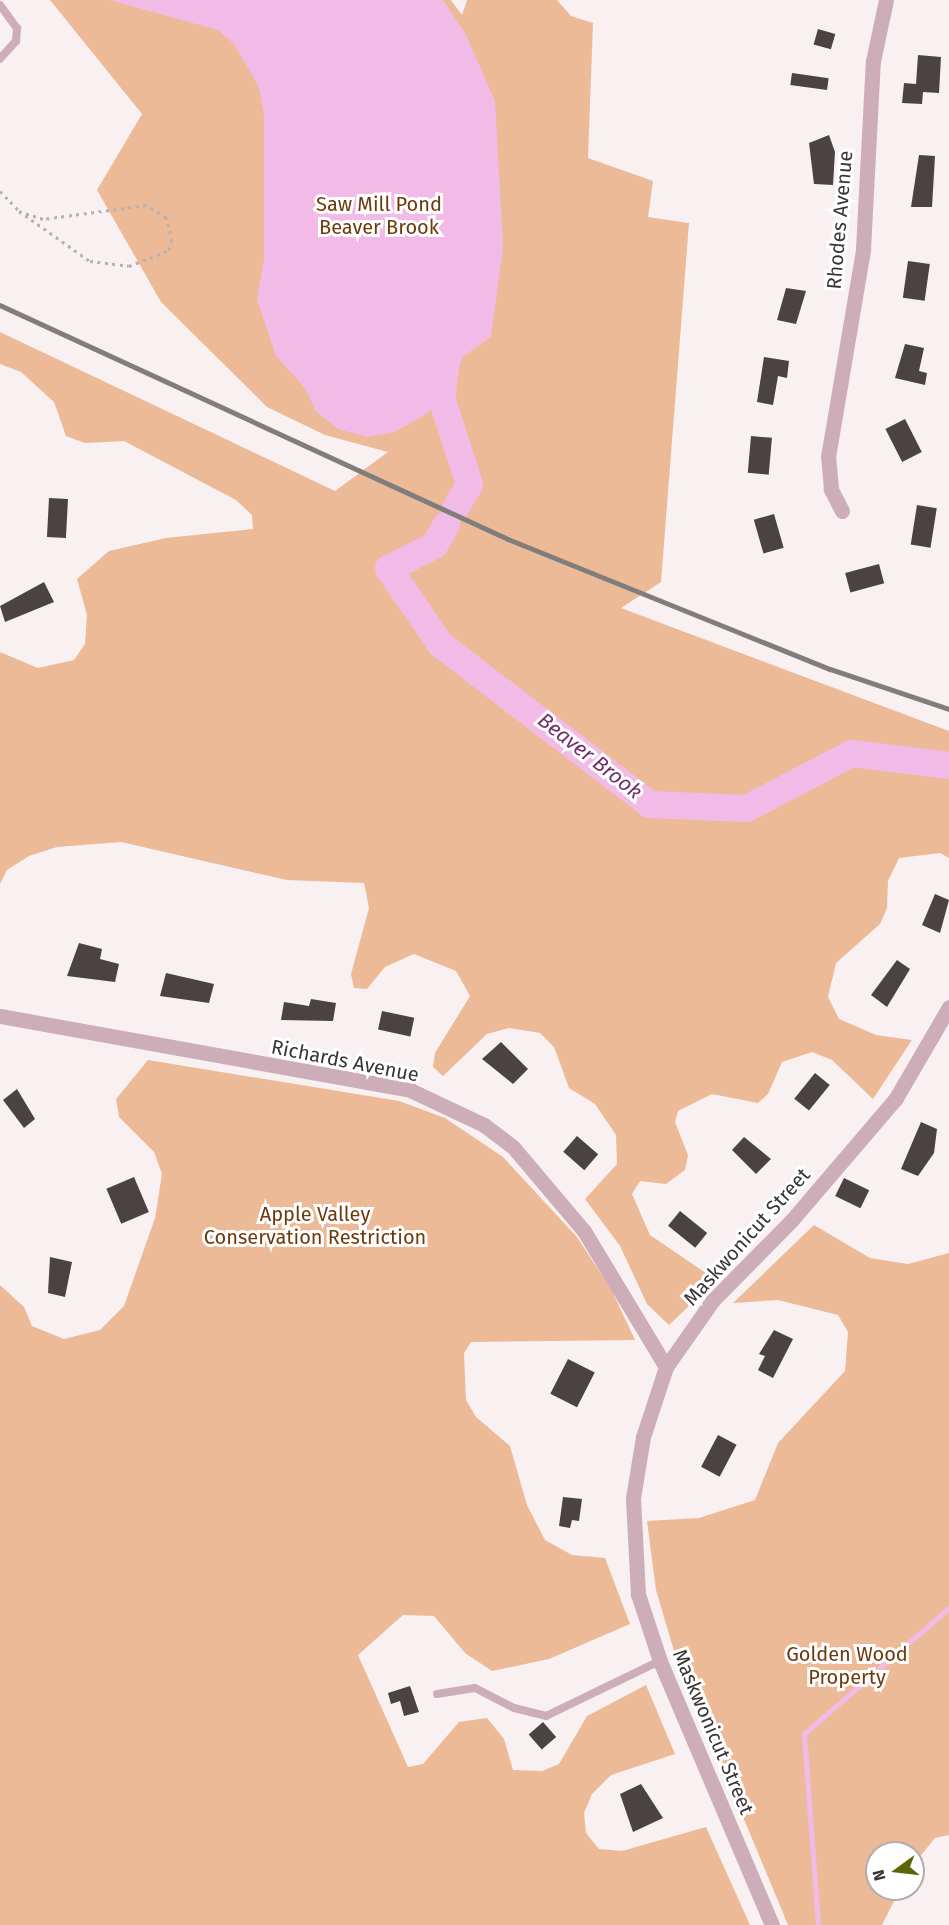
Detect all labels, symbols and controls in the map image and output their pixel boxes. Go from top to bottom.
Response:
street label: Rhodes Avenue [822,150,858,290]
park label: Saw Mill Pond Beaver Brook [316,193,442,240]
water label: Beaver Brook [533,707,647,805]
street label: Richards Avenue [269,1035,421,1087]
street label: Maskwonicut Street [679,1163,815,1311]
park label: Apple Valley Conservation Restriction [204,1202,426,1249]
park label: Golden Wood Property [786,1642,908,1689]
street label: Maskwonicut Street [667,1646,759,1818]
north arrow [865,1841,925,1901]
text: N [869,1868,890,1883]

